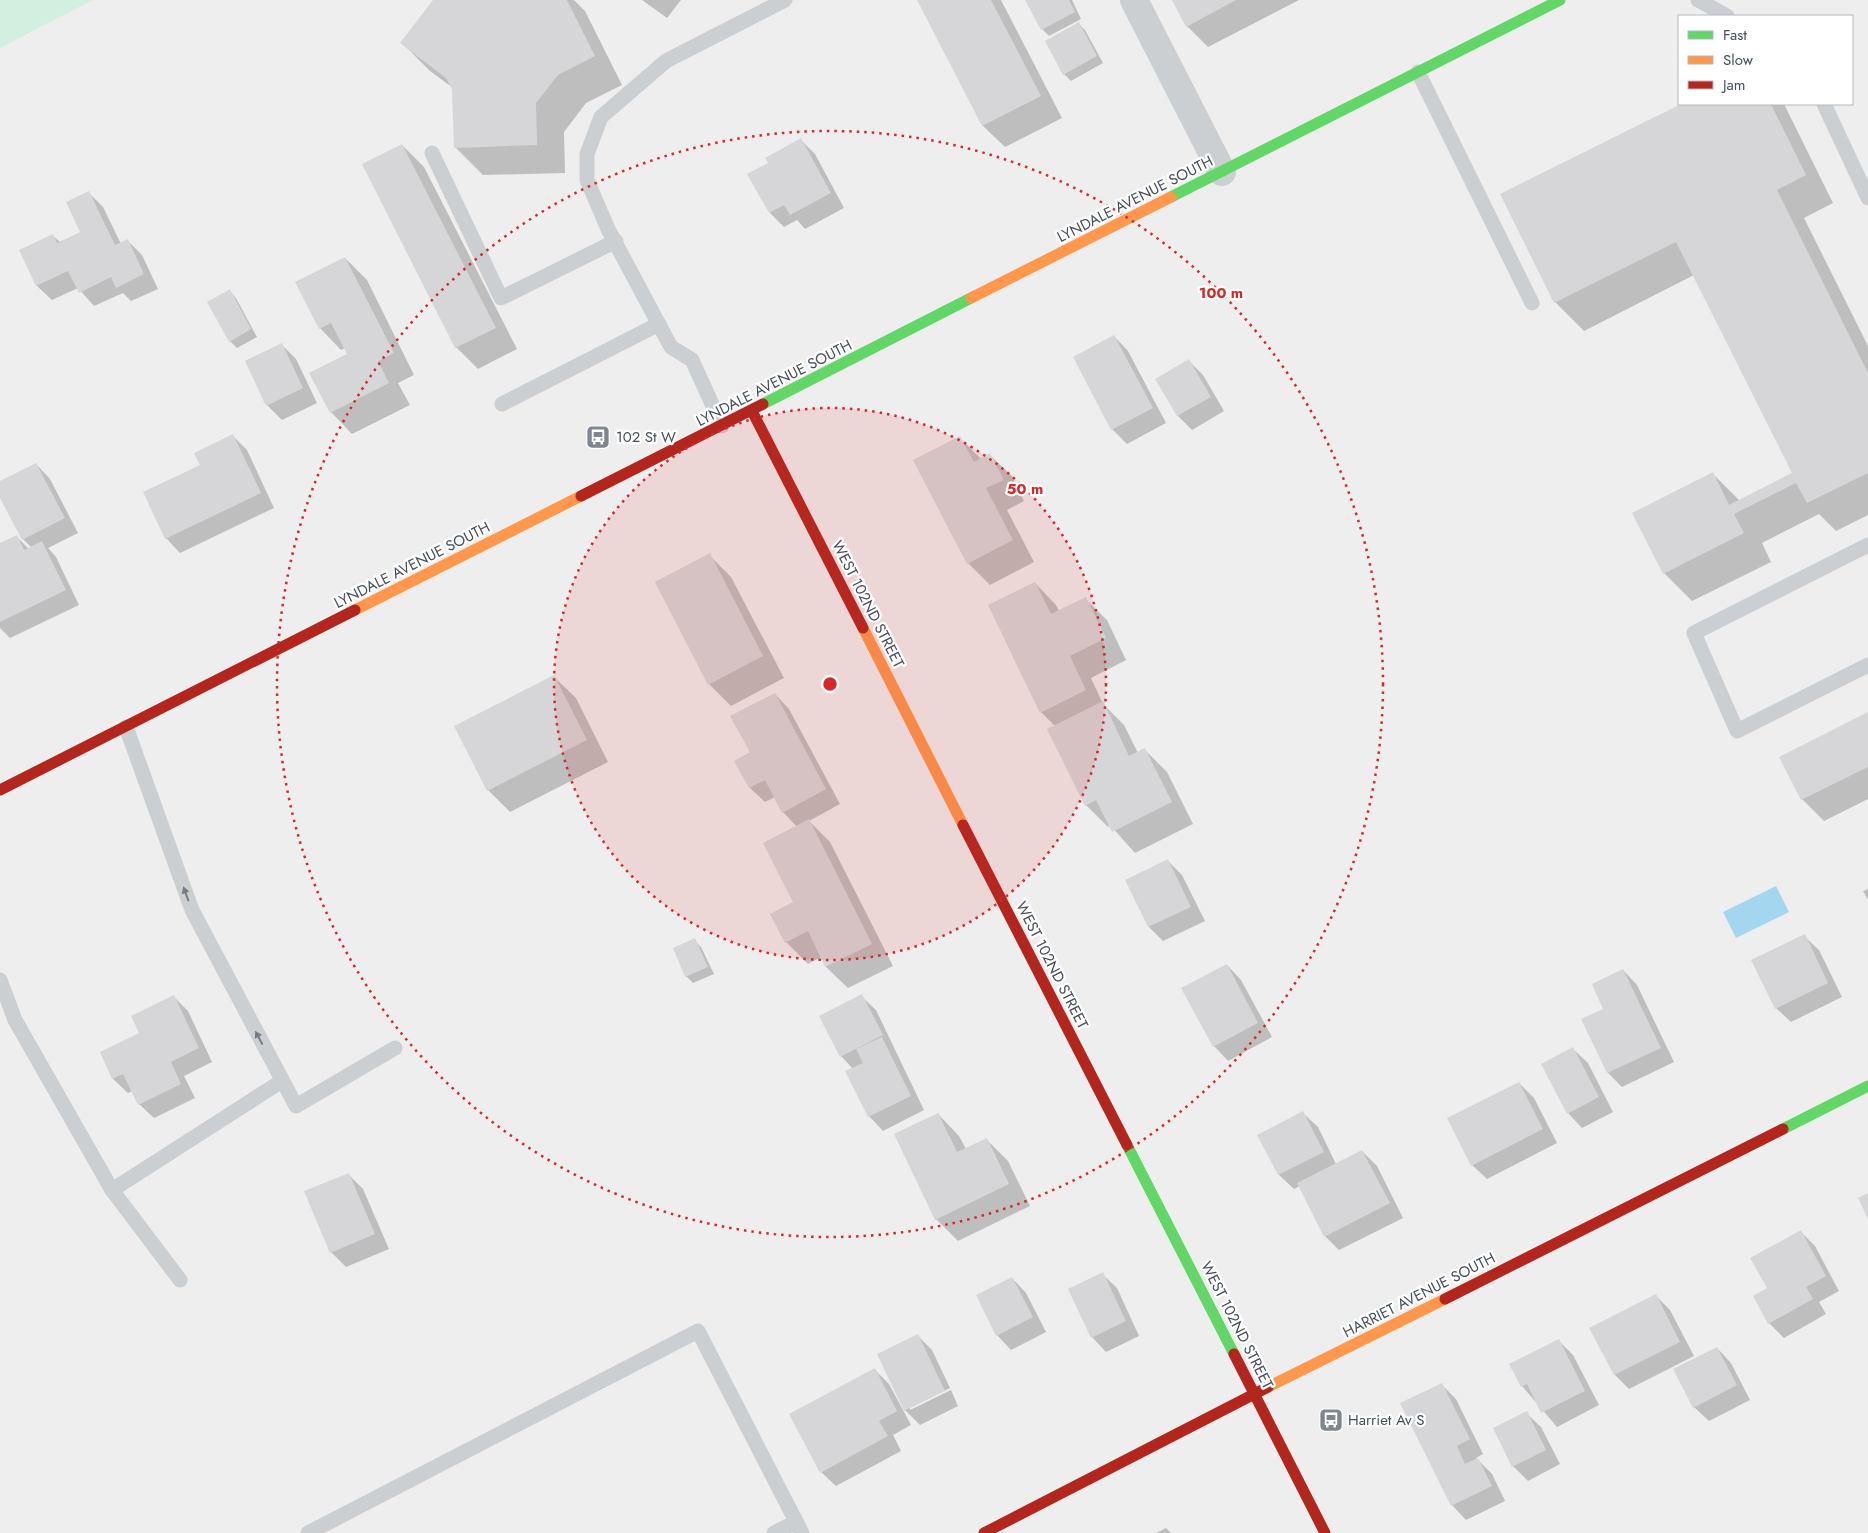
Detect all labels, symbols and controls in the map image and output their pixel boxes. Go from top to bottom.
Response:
legend [1678,15,1853,105]
text: Fast [1723,24,1747,46]
text: Slow [1723,49,1754,71]
text: Jam [1721,74,1746,96]
street label: LYNDALE AVENUE SOUTH [1053,150,1217,248]
text: 100 m [1199,282,1243,304]
street label: LYNDALE AVENUE SOUTH [692,334,856,432]
bus stop icon: 102 St W [585,424,611,450]
place label: 102 St W [616,426,676,448]
text: 50 m [1007,478,1043,500]
street label: LYNDALE AVENUE SOUTH [330,516,494,614]
street label: WEST 102ND STREET [826,536,910,672]
centre of rings [821,675,839,693]
one-way arrow [181,886,189,901]
street label: WEST 102ND STREET [1010,897,1094,1033]
one-way arrow [255,1031,264,1045]
street label: HARRIET AVENUE SOUTH [1339,1247,1499,1343]
street label: WEST 102ND STREET [1195,1257,1279,1393]
bus stop icon: Harriet Av S [1318,1407,1344,1433]
place label: Harriet Av S [1348,1409,1424,1431]

